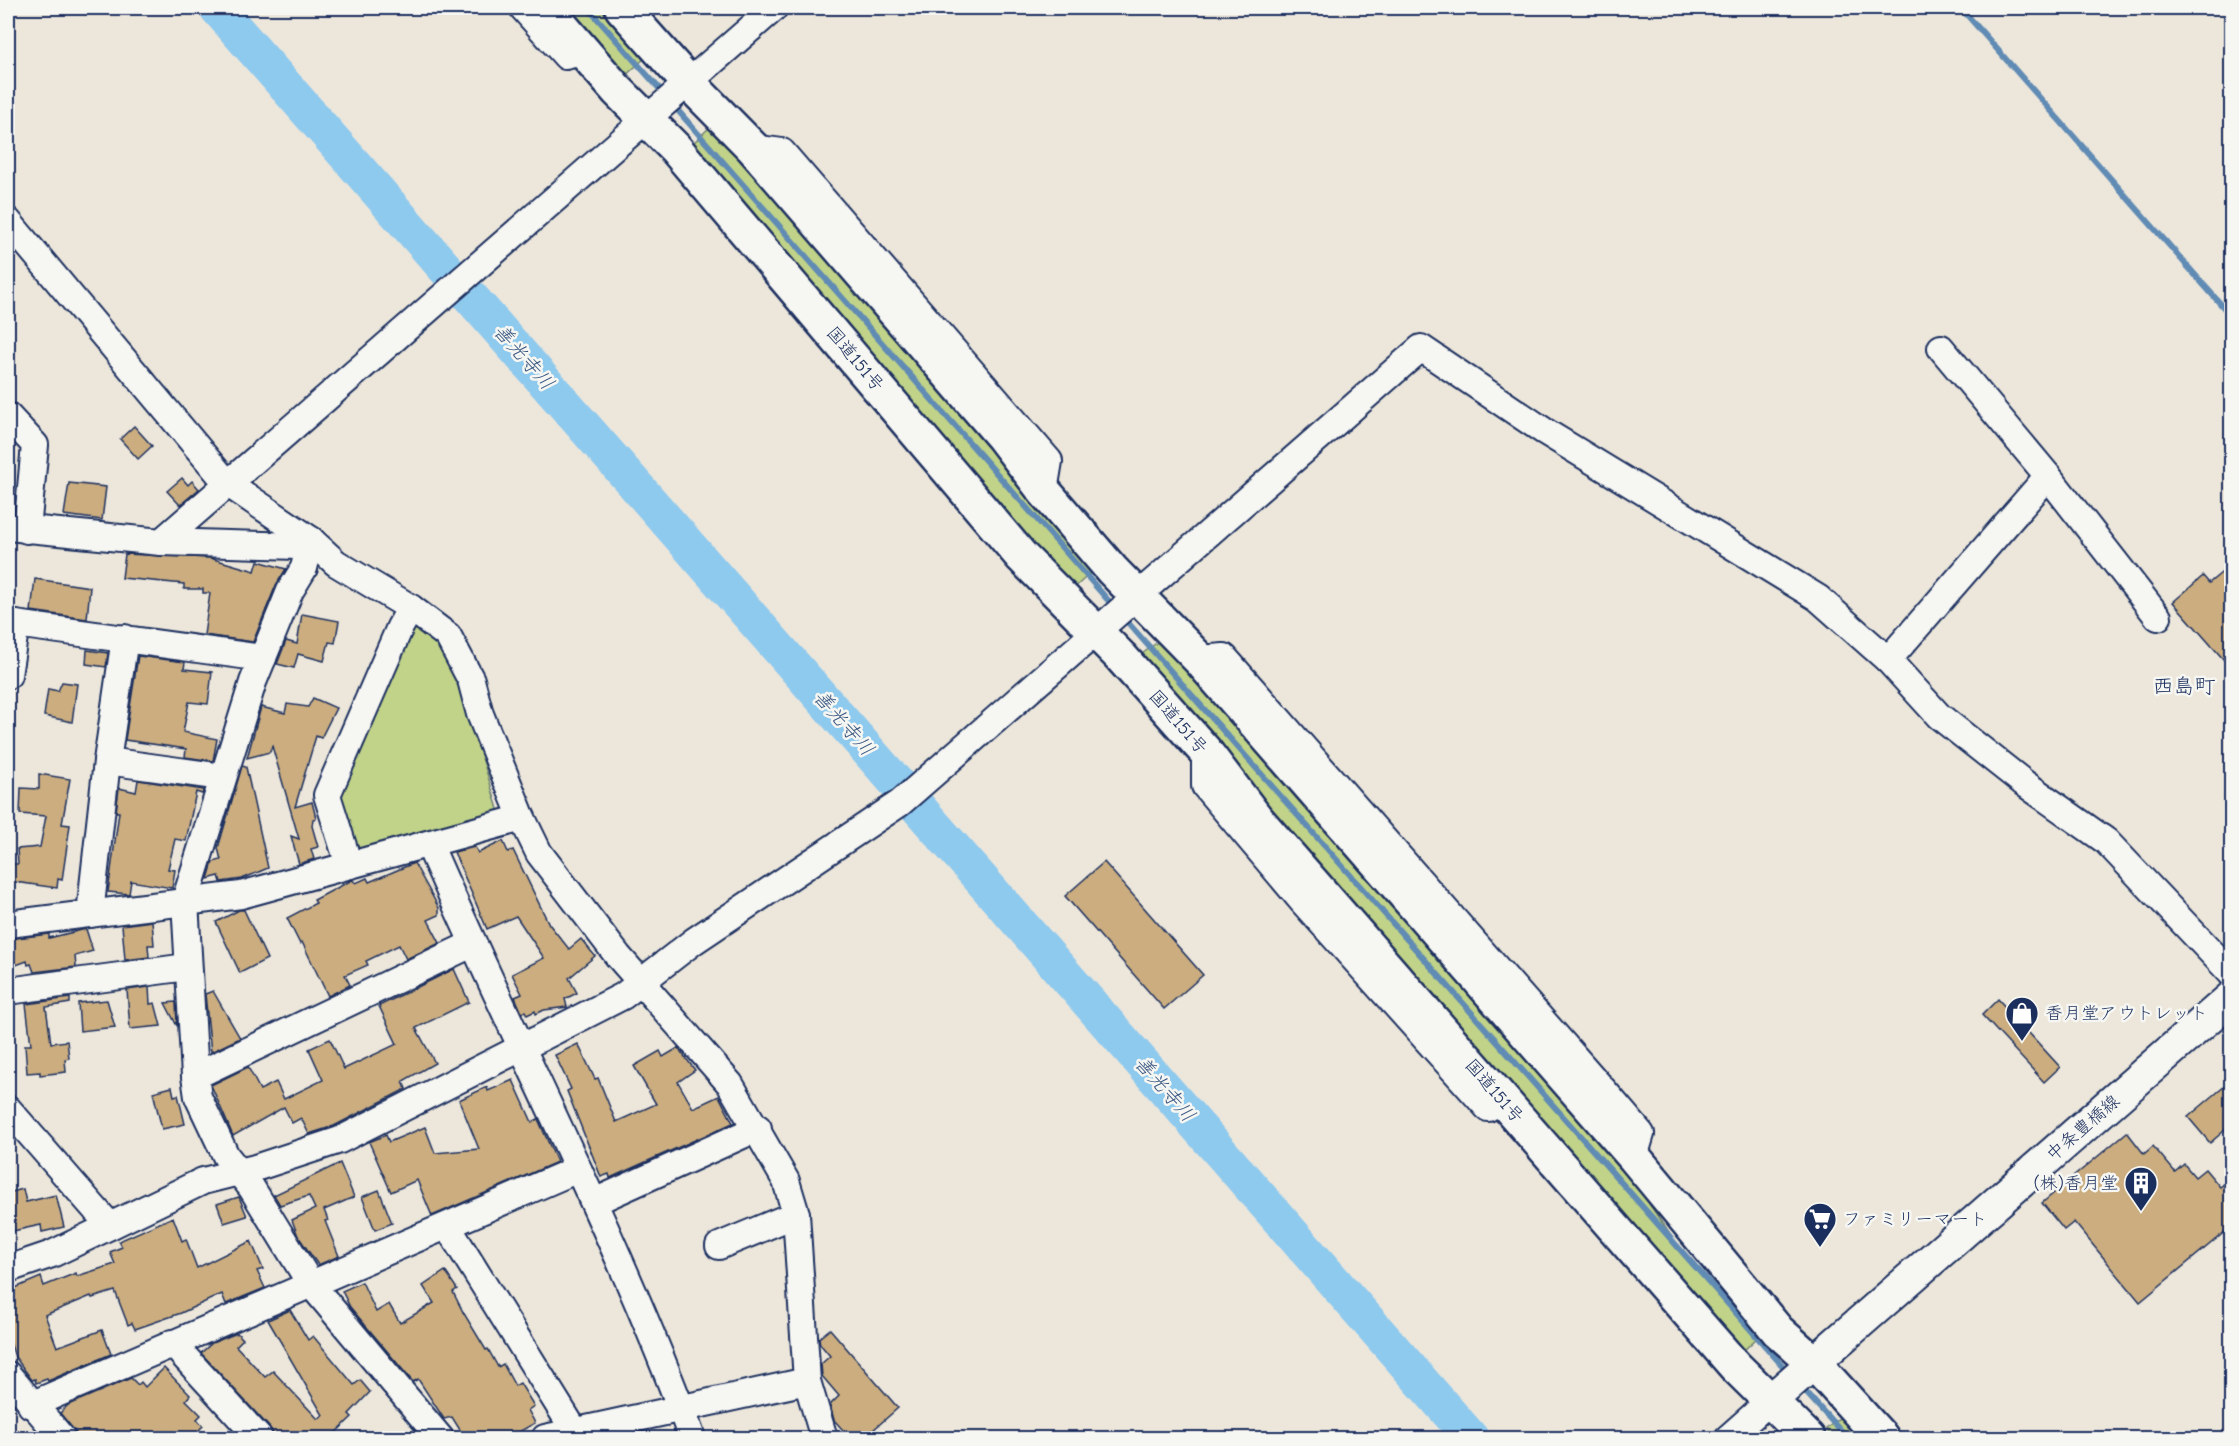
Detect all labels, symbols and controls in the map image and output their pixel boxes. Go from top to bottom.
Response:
water label: 善光寺川 [489,319,559,395]
street label: 国道151号 [822,322,888,396]
district label: 西島町 [2153,674,2216,698]
water label: 善光寺川 [809,685,879,761]
street label: 国道151号 [1144,686,1212,758]
shop icon: 香月堂アウトレット [2004,995,2040,1042]
place label: 香月堂アウトレット [2045,1003,2208,1024]
water label: 善光寺川 [1130,1051,1200,1127]
street label: 国道151号 [1460,1055,1528,1127]
street label: 中条豊橋線 [2042,1091,2124,1165]
building icon: (株)香月堂 [2123,1165,2159,1212]
place label: (株)香月堂 [2034,1173,2118,1194]
supermarket icon: ファミリーマート [1802,1201,1838,1248]
place label: ファミリーマート [1843,1209,1987,1230]

